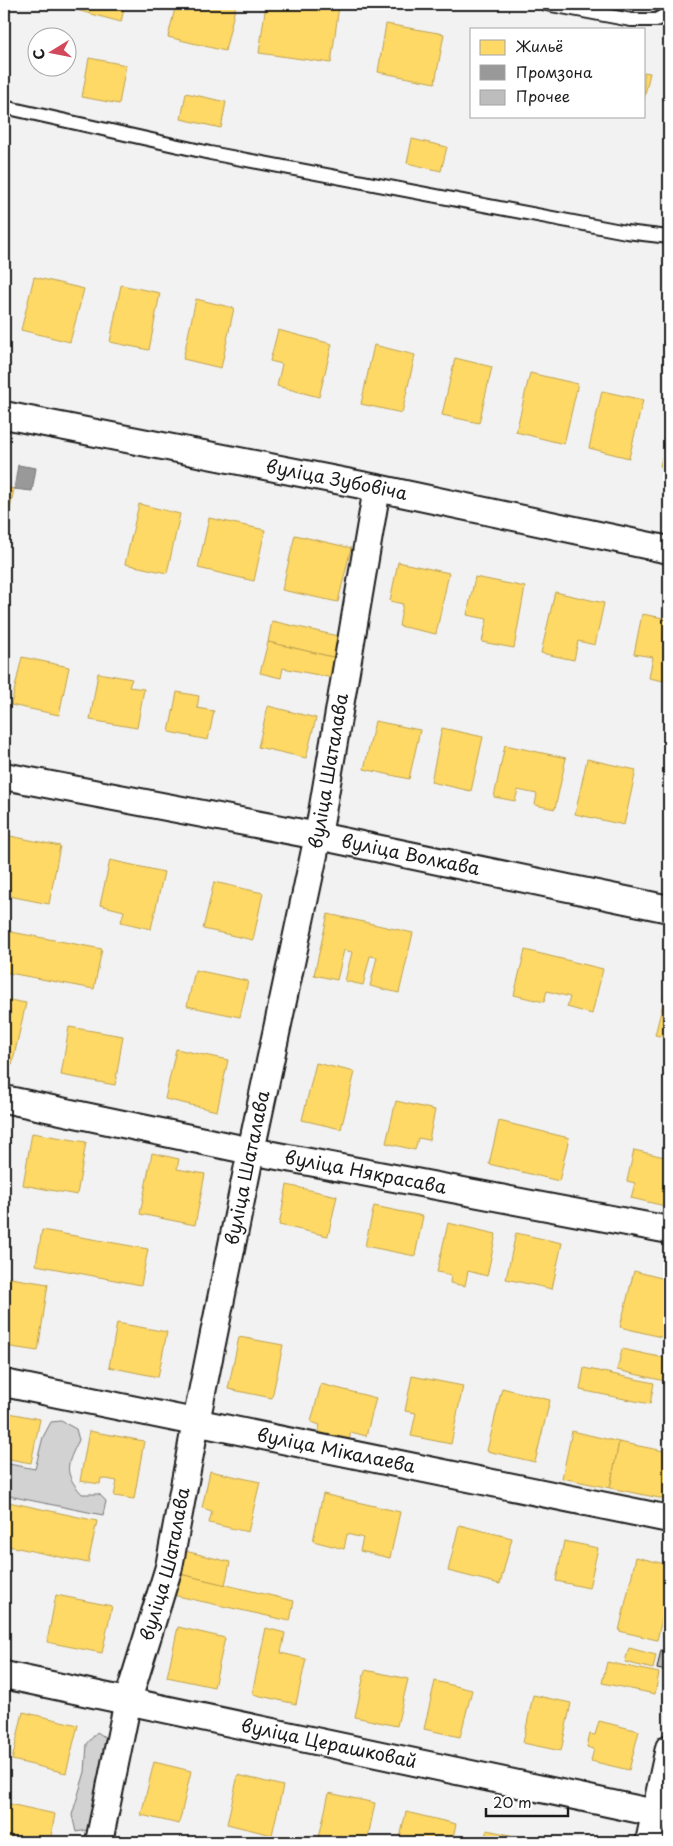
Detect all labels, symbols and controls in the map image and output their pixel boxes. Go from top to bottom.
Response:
north arrow [28,28,78,78]
legend [470,28,646,118]
text: Жильё [515,34,563,57]
text: С [27,47,50,61]
text: Промзона [516,60,593,83]
text: Прочее [516,84,570,107]
street label: вуліца Зубовіча [264,452,410,506]
street label: вуліца Шаталава [301,690,354,851]
street label: вуліца Волкава [339,826,483,881]
street label: вуліца Шаталава [217,1087,276,1247]
street label: вуліца Някрасава [283,1143,450,1200]
street label: вуліца Мікалаева [255,1420,419,1479]
street label: вуліца Шаталава [132,1484,196,1644]
street label: вуліца Церашковай [239,1711,419,1774]
scale bar [486,1786,568,1818]
text: 20 m [493,1790,532,1813]

